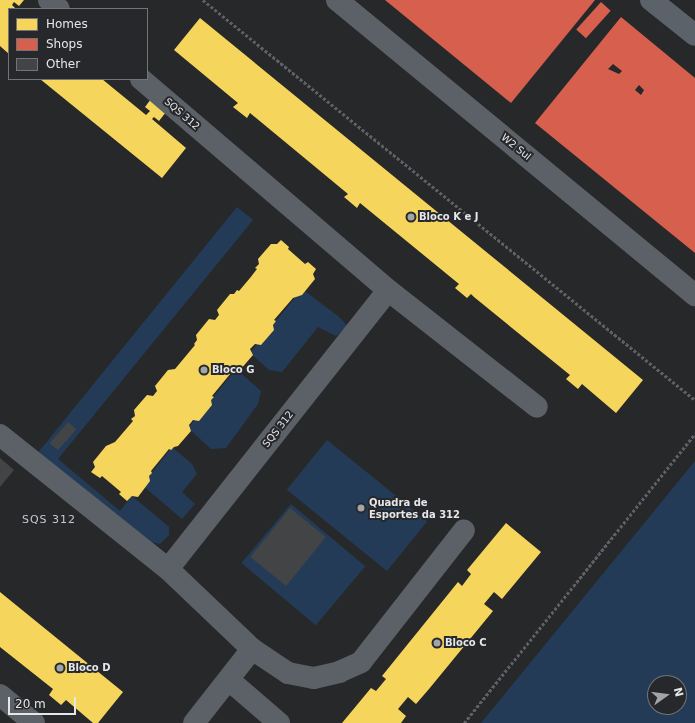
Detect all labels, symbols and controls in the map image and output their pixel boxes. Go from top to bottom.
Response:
legend [8,8,148,80]
text: Homes [46,17,88,31]
text: Shops [46,37,82,51]
text: Other [46,57,80,71]
street label: SQS 312 [162,95,202,133]
street label: W2 Sul [499,131,533,163]
place label: Bloco K e J [419,211,478,223]
marker: Bloco K e J [406,212,416,222]
place label: Bloco G [212,364,254,376]
marker: Bloco G [199,365,209,375]
street label: SQS 312 [260,408,296,450]
place label: Quadra de Esportes da 312 [369,496,460,520]
marker: Quadra de Esportes da 312 [356,503,366,513]
district label: SQS 312 [22,513,76,527]
place label: Bloco C [445,637,487,649]
marker: Bloco C [432,638,442,648]
place label: Bloco D [68,662,110,674]
marker: Bloco D [55,663,65,673]
north arrow [647,675,687,715]
text: N [671,686,686,698]
scale bar [10,689,78,715]
text: 20 m [15,697,46,711]

